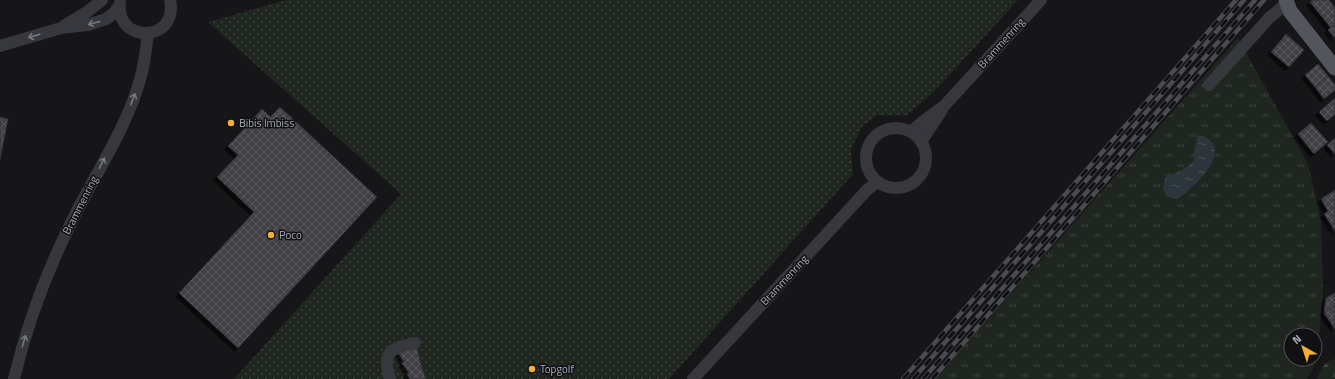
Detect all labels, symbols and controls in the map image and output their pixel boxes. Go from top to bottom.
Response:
street label: Brammenring [974,14,1028,72]
one-way arrow [87,20,100,27]
one-way arrow [27,33,40,40]
one-way arrow [130,94,138,106]
place label: Bibis Imbiss [239,115,294,131]
marker: Bibis Imbiss [226,118,236,128]
one-way arrow [99,157,106,169]
street label: Brammenring [58,173,102,237]
place label: Poco [279,227,302,243]
marker: Poco [266,230,276,240]
street label: Brammenring [756,251,812,309]
north arrow [1283,327,1323,367]
text: N [1289,331,1305,348]
one-way arrow [21,335,28,348]
place label: Topgolf [540,361,574,377]
marker: Topgolf [527,364,537,374]

